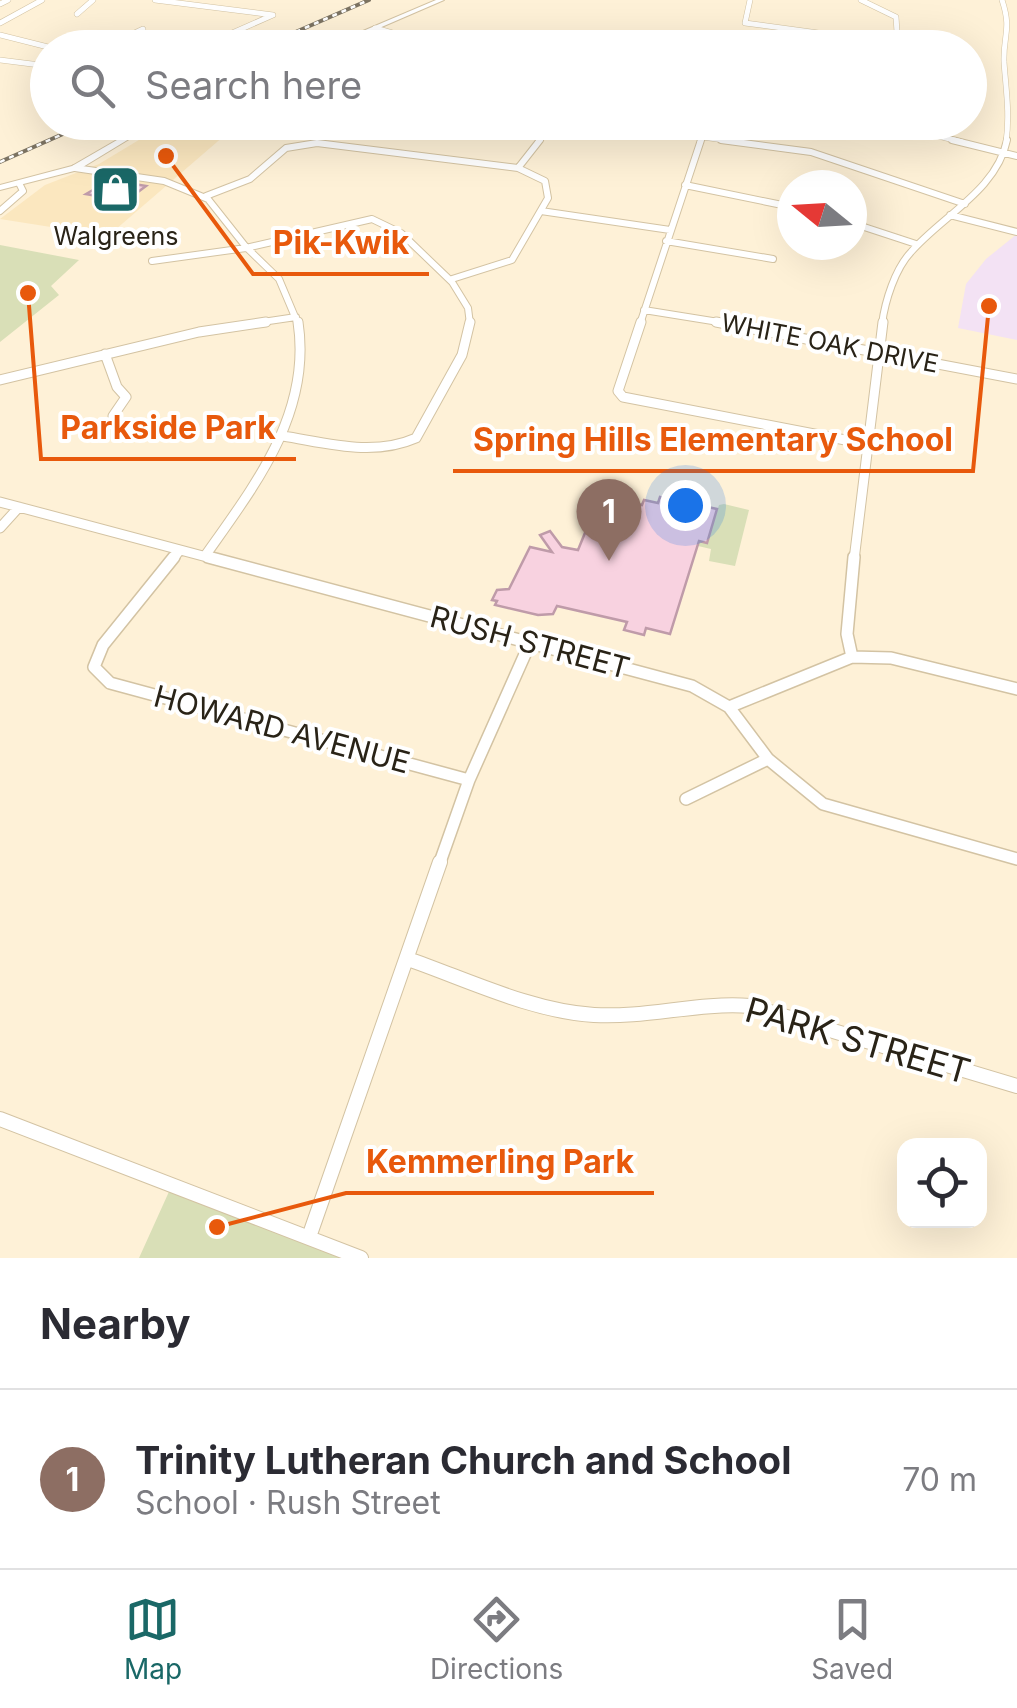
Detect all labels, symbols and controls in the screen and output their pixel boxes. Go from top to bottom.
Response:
search box [30,30,987,140]
icon: search [65,58,120,113]
text: Search here [145,62,362,108]
shop icon: Walgreens [90,164,142,216]
north arrow [777,170,867,260]
callout: Pik-Kwik [253,212,429,274]
place label: Walgreens [54,221,178,251]
text: Pik-Kwik [273,223,410,262]
street label: WHITE OAK DRIVE [719,307,941,379]
callout: Parkside Park [41,397,296,459]
text: Parkside Park [60,408,276,447]
callout: Spring Hills Elementary School [453,409,973,471]
text: Spring Hills Elementary School [473,420,953,459]
pin: 1 [576,478,642,561]
your location [660,480,711,531]
street label: RUSH STREET [426,598,634,686]
street label: HOWARD AVENUE [150,678,414,780]
street label: PARK STREET [741,988,975,1092]
callout: Kemmerling Park [346,1131,654,1193]
map controls [897,1138,987,1228]
button: locate [897,1138,987,1228]
text: Kemmerling Park [366,1142,634,1181]
text: Nearby [40,1298,191,1349]
text: Trinity Lutheran Church and School [135,1437,791,1483]
text: 1 [66,1460,79,1499]
text: 70 m [902,1460,977,1499]
text: School · Rush Street [135,1483,441,1522]
tab: Map [124,1592,182,1686]
tab: Directions [430,1592,563,1686]
tab: Saved [811,1592,893,1686]

